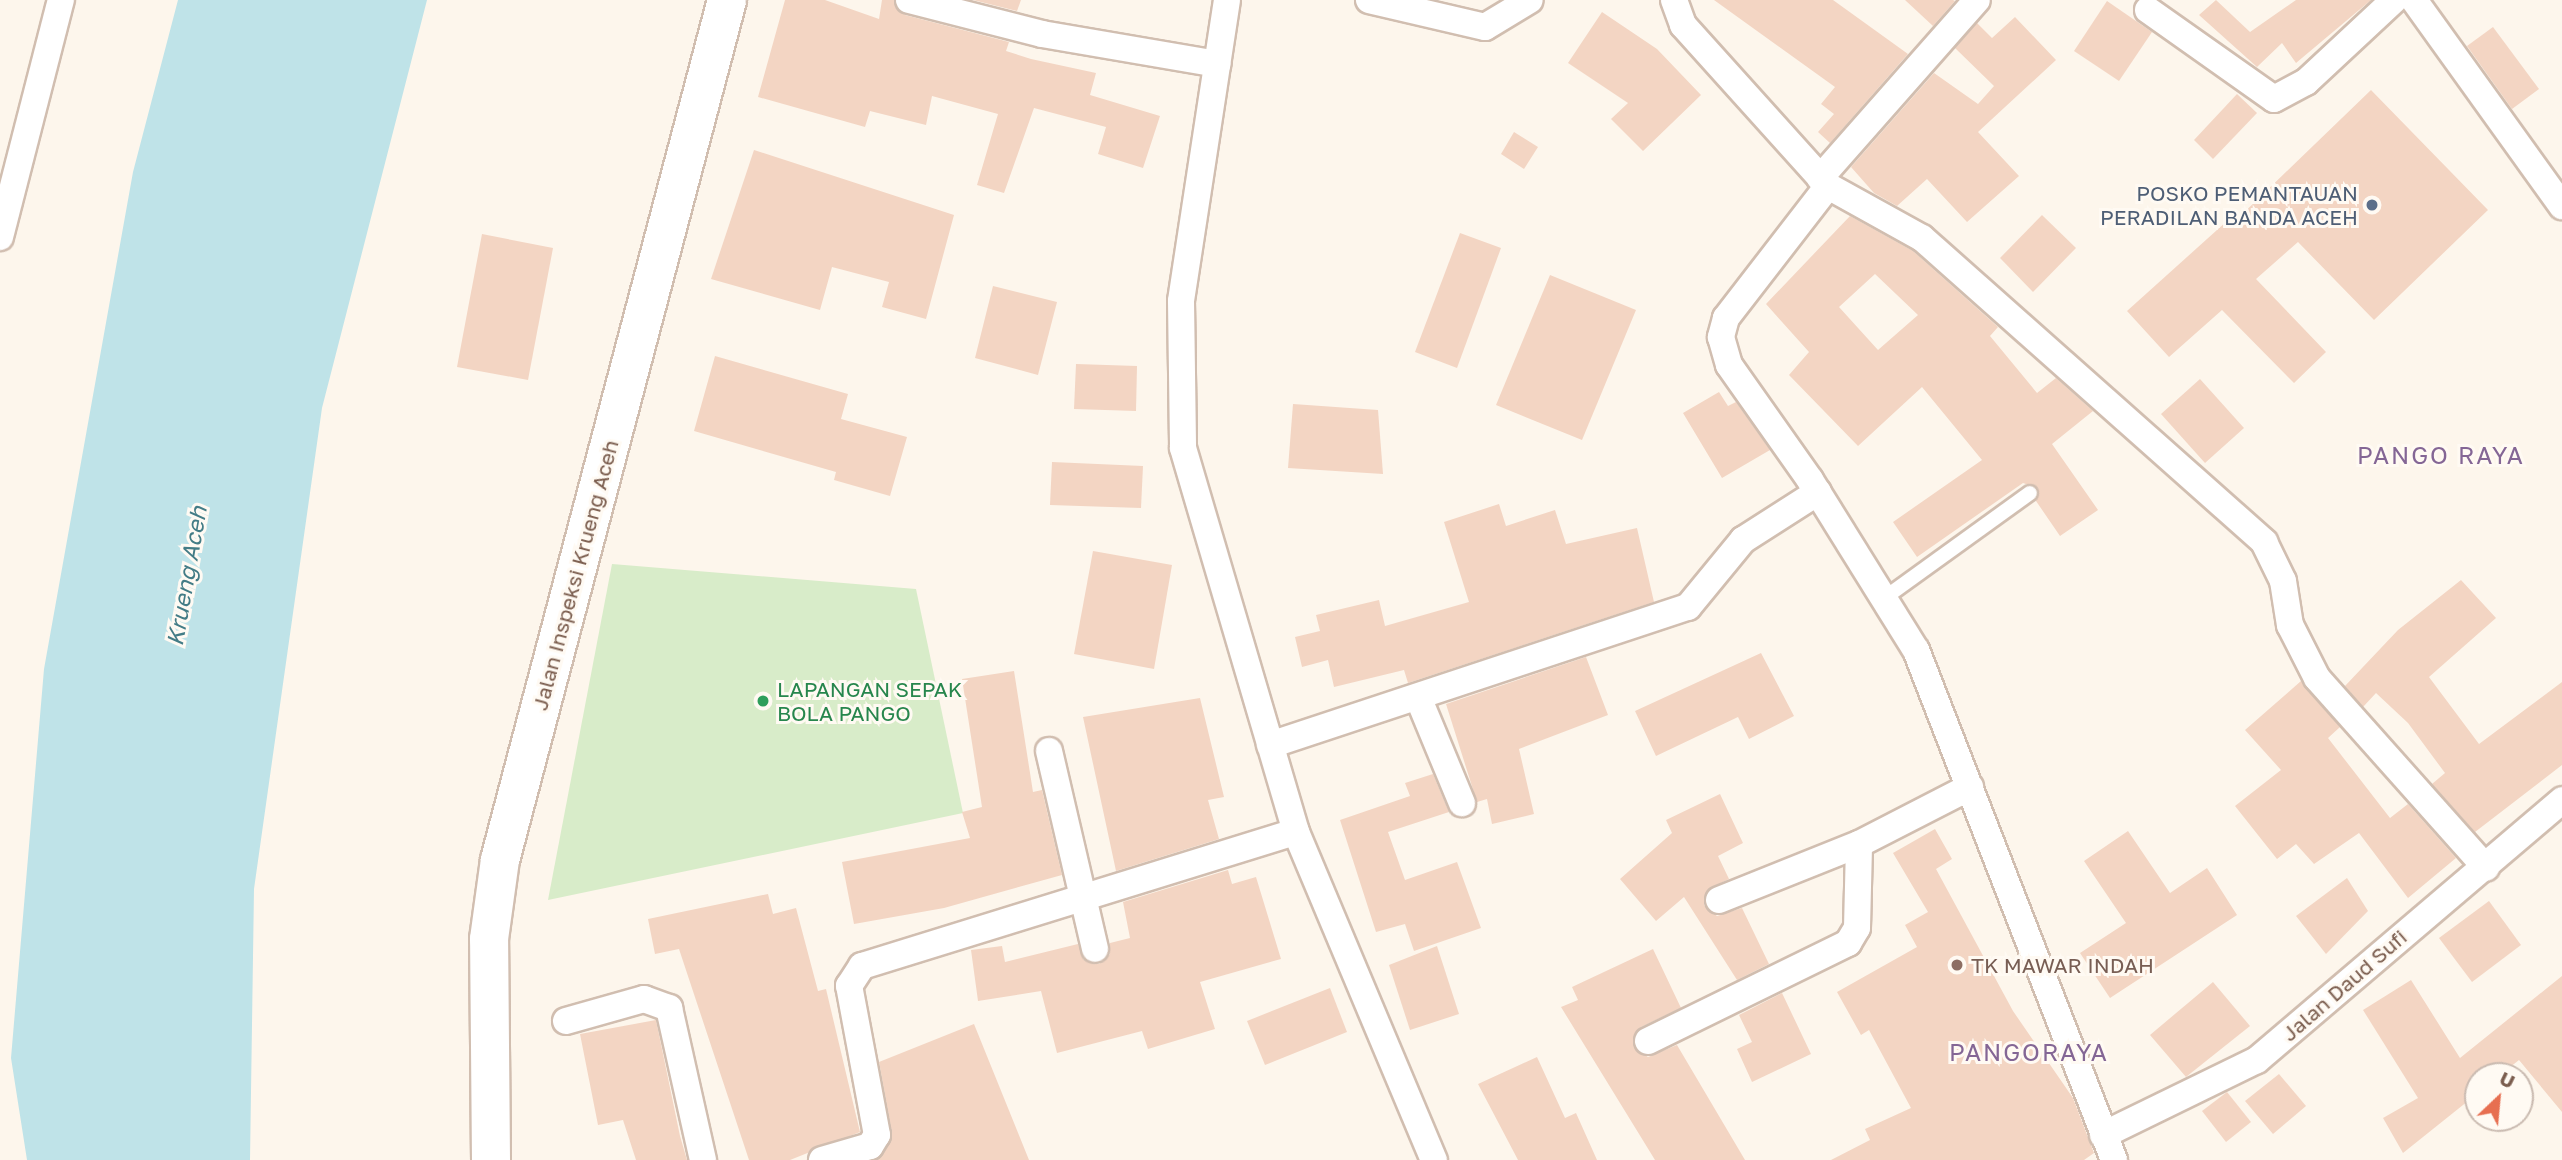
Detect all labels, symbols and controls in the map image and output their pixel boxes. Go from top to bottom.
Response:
place label: POSKO PEMANTAUAN PERADILAN BANDA ACEH [2100,180,2358,230]
marker: POSKO PEMANTAUAN PERADILAN BANDA ACEH [2364,197,2380,213]
street label: Jalan Inspeksi Krueng Aceh [527,437,623,713]
district label: PANGO RAYA [2358,441,2524,469]
water label: Krueng Aceh [160,504,212,648]
place label: LAPANGAN SEPAK BOLA PANGO [777,676,962,726]
marker: LAPANGAN SEPAK BOLA PANGO [755,693,771,709]
street label: Jalan Daud Sufi [2276,924,2412,1046]
place label: TK MAWAR INDAH [1971,952,2154,978]
marker: TK MAWAR INDAH [1949,957,1965,973]
district label: PANGORAYA [1950,1038,2108,1066]
north arrow [2464,1062,2534,1132]
text: U [2496,1066,2519,1093]

